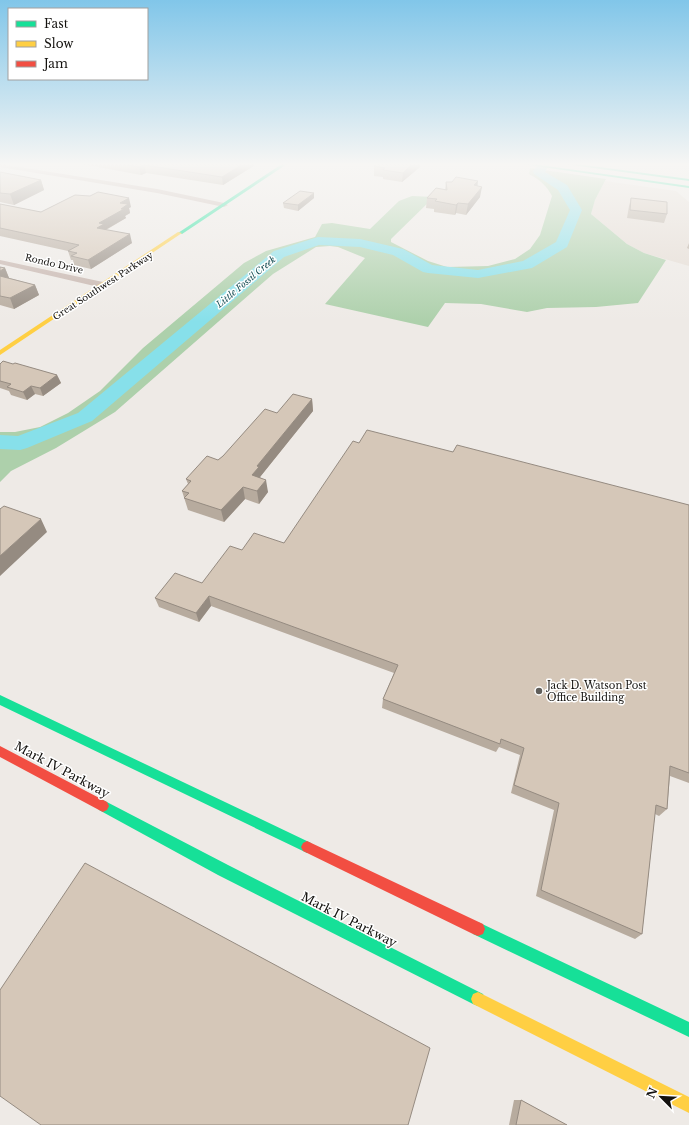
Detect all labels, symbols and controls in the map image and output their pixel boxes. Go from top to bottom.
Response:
legend [8,8,148,80]
text: Fast [44,16,69,31]
text: Slow [44,36,74,51]
text: Jam [42,56,68,71]
street label: Great Southwest Parkway [51,249,155,322]
street label: Rondo Drive [24,251,84,276]
water label: Little Fossil Creek [213,253,278,310]
place label: Jack D. Watson Post Office Building [545,679,647,704]
marker: Jack D. Watson Post Office Building [534,686,544,696]
street label: Mark IV Parkway [12,738,113,801]
street label: Mark IV Parkway [299,889,400,950]
north arrow [641,1077,681,1117]
text: N [643,1085,661,1101]

